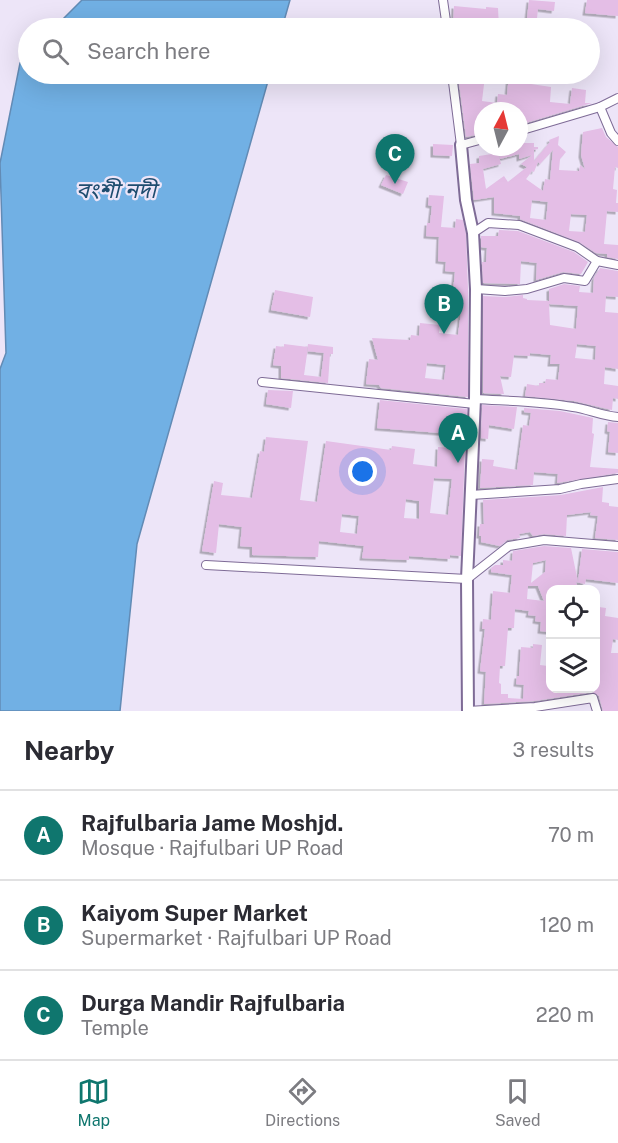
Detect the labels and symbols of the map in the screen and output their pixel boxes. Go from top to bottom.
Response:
north arrow [474,102,528,156]
pin: C [376,134,414,184]
water label: বংশী নদী [76,177,160,203]
pin: B [424,284,464,334]
pin: A [438,414,478,463]
your location [348,457,377,486]

